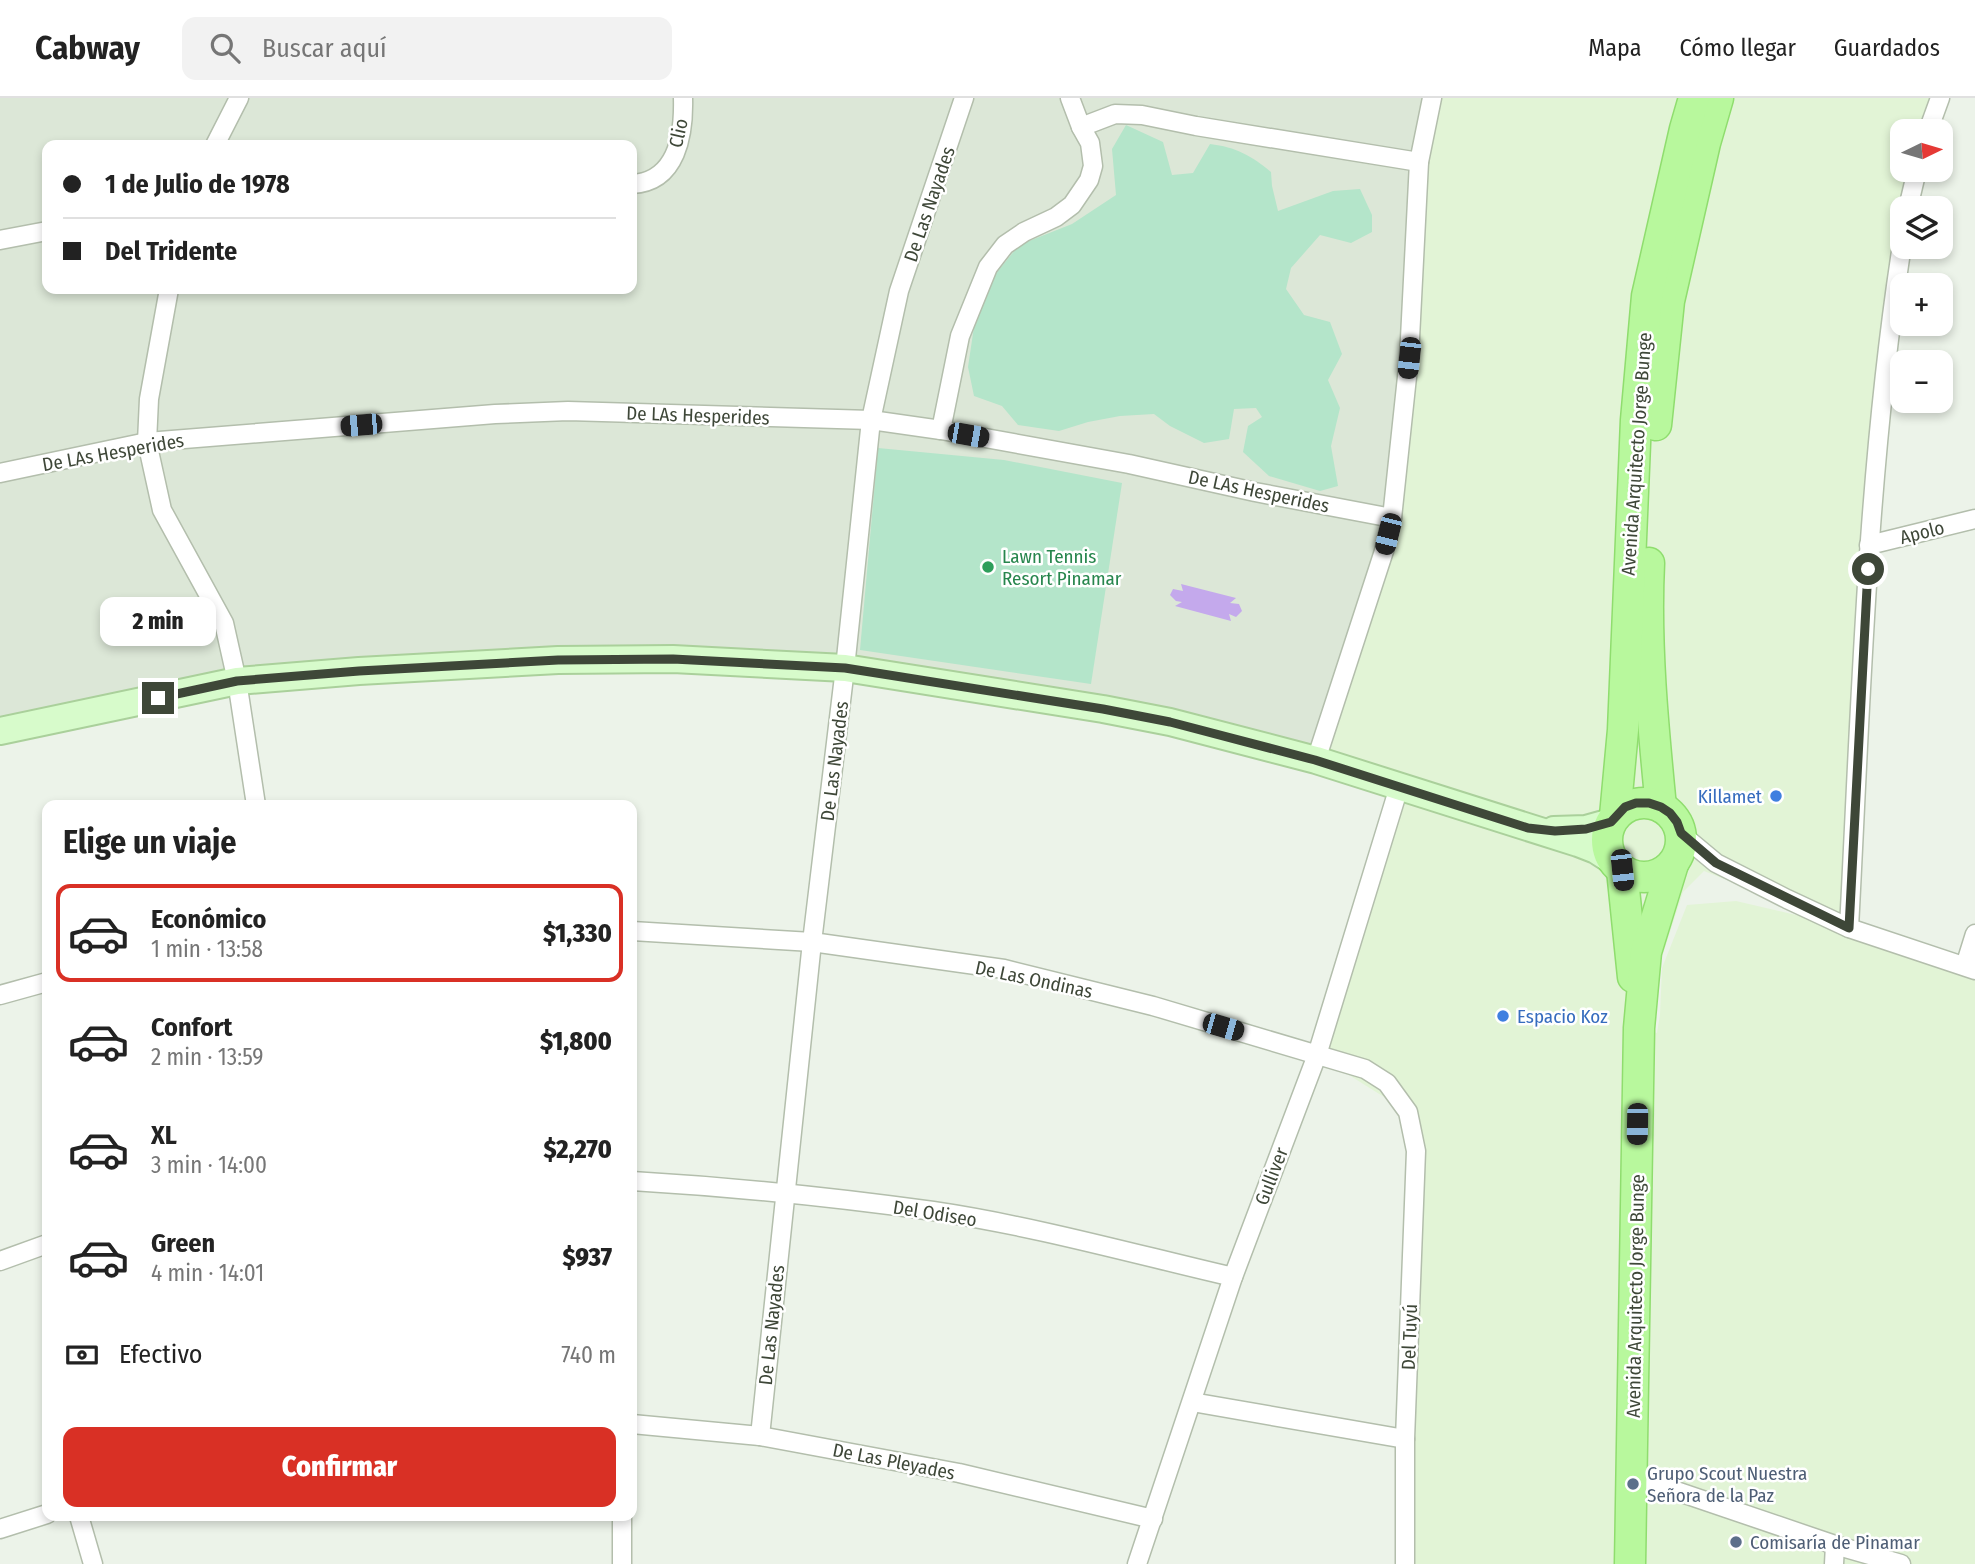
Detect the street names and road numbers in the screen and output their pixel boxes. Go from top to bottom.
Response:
street label: Clio [664,116,693,150]
street label: De Las Nayades [899,143,960,265]
street label: Avenida Arquitecto Jorge Bunge [1617,332,1656,576]
street label: De LAs Hesperides [626,402,770,429]
street label: De LAs Hesperides [40,429,186,476]
street label: De LAs Hesperides [1186,465,1331,518]
street label: Apolo [1897,516,1947,549]
street label: De Las Nayades [816,700,853,822]
street label: De Las Ondinas [973,956,1095,1003]
street label: Gulliver [1250,1144,1293,1208]
street label: Avenida Arquitecto Jorge Bunge [1622,1174,1649,1418]
street label: Del Odiseo [891,1196,978,1231]
street label: De Las Nayades [754,1264,789,1386]
street label: Del Tuyú [1397,1303,1422,1371]
street label: De Las Pleyades [831,1438,957,1485]

